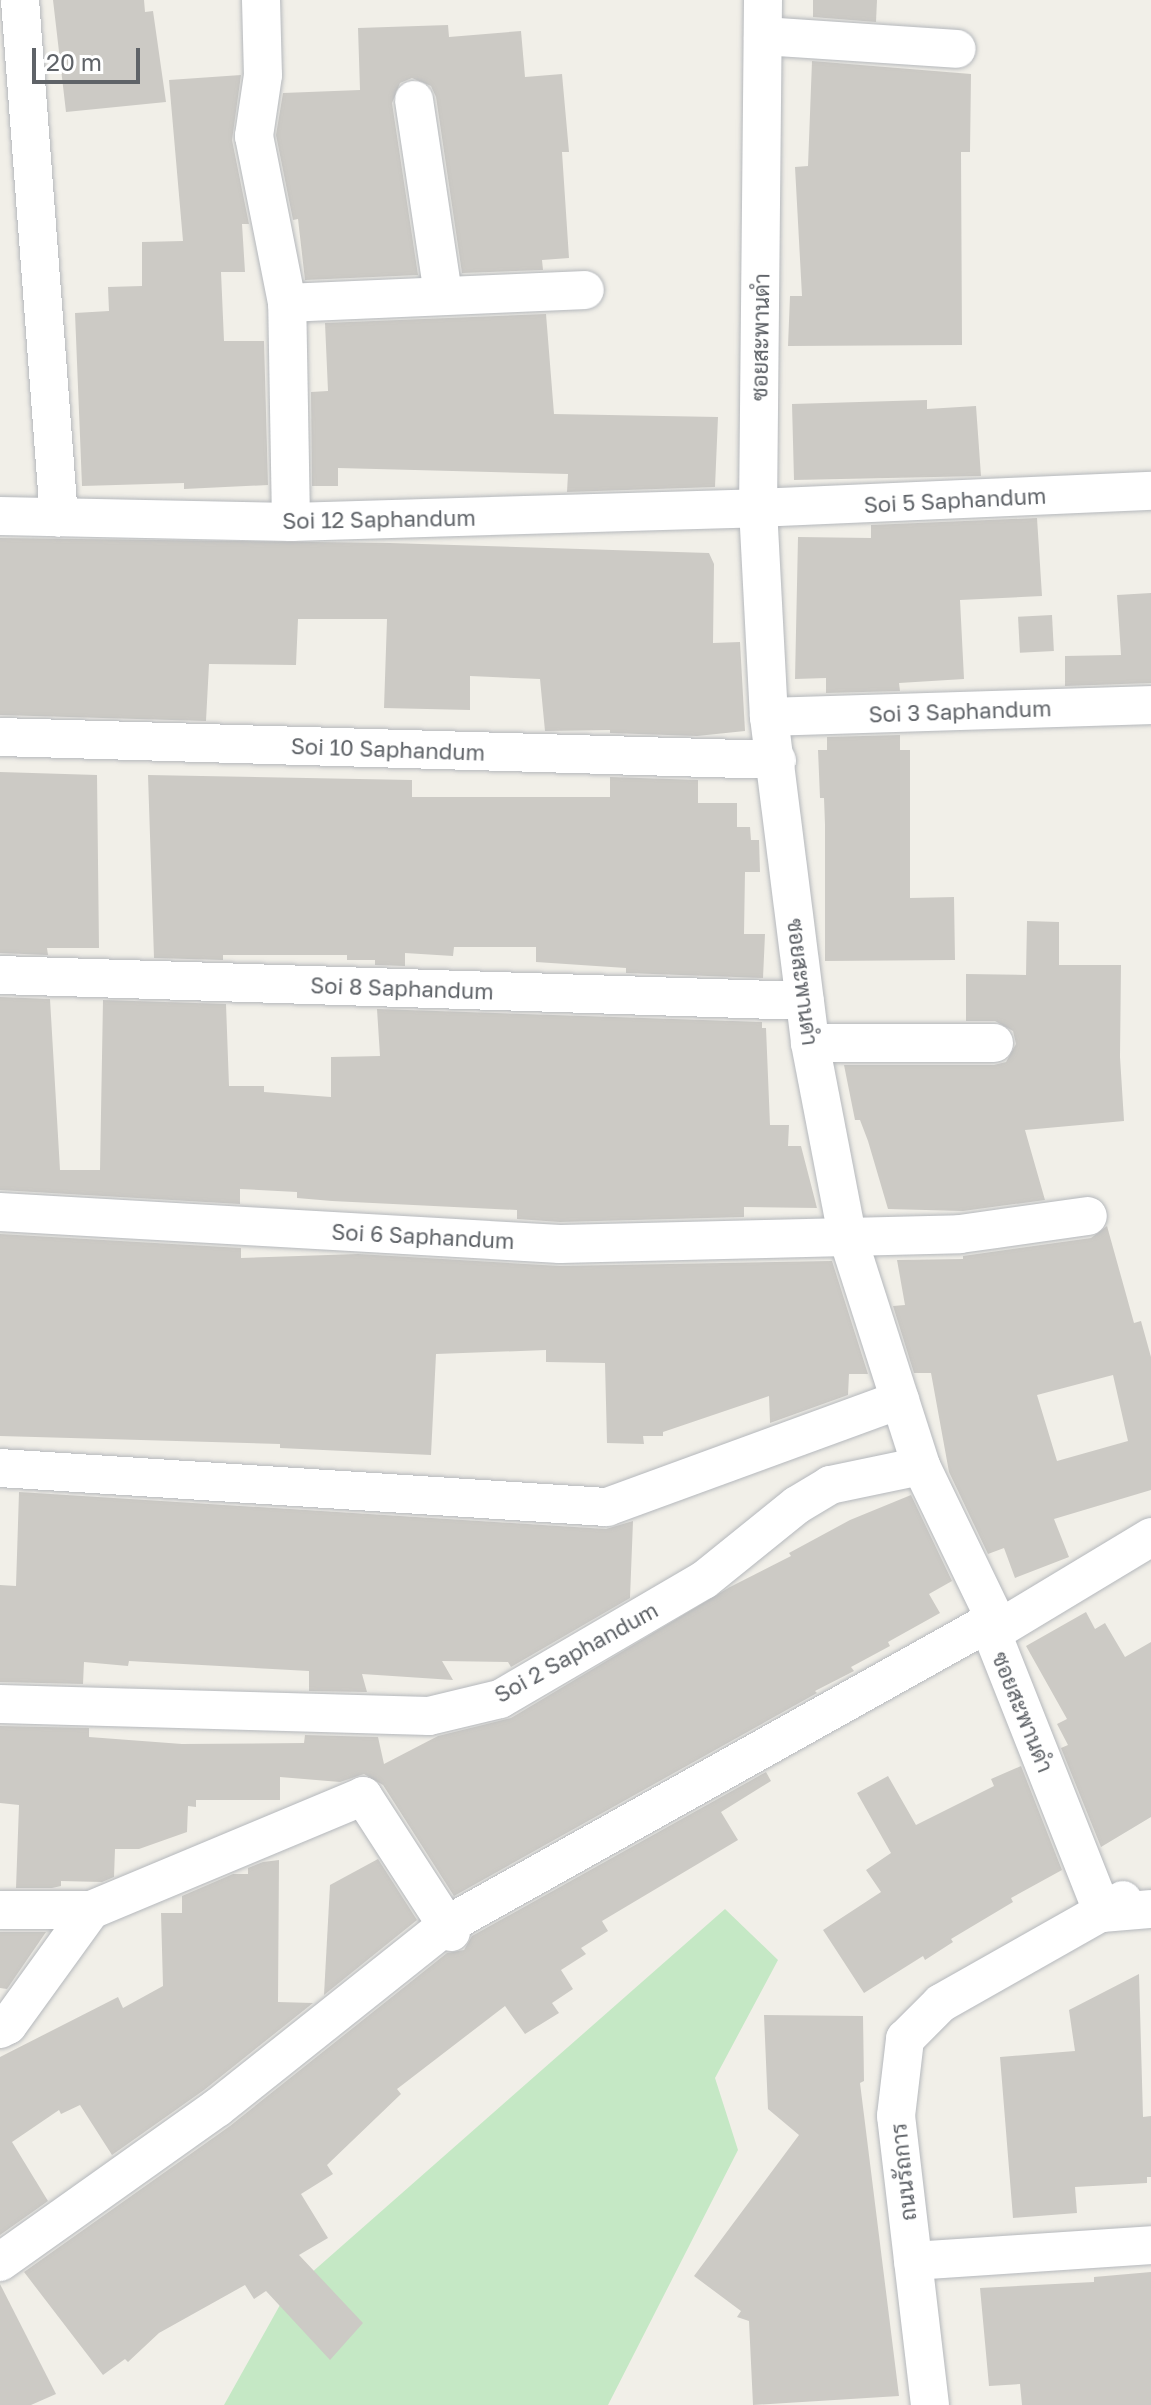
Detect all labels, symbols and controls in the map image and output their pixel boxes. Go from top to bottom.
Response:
scale bar [36,32,144,82]
text: 20 m [46,47,102,76]
street label: ซอยสะพานดำ [746,273,774,401]
street label: Soi 5 Saphandum [863,482,1047,518]
street label: Soi 12 Saphandum [282,504,476,534]
street label: Soi 3 Saphandum [868,695,1052,727]
street label: Soi 10 Saphandum [290,732,486,766]
street label: ซอยสะพานดำ [782,917,824,1047]
street label: Soi 8 Saphandum [310,972,494,1004]
street label: Soi 6 Saphandum [331,1218,515,1254]
street label: Soi 2 Saphandum [490,1596,662,1708]
street label: ซอยสะพานดำ [987,1648,1059,1776]
street label: ถนนรัถการ [885,2122,921,2222]

